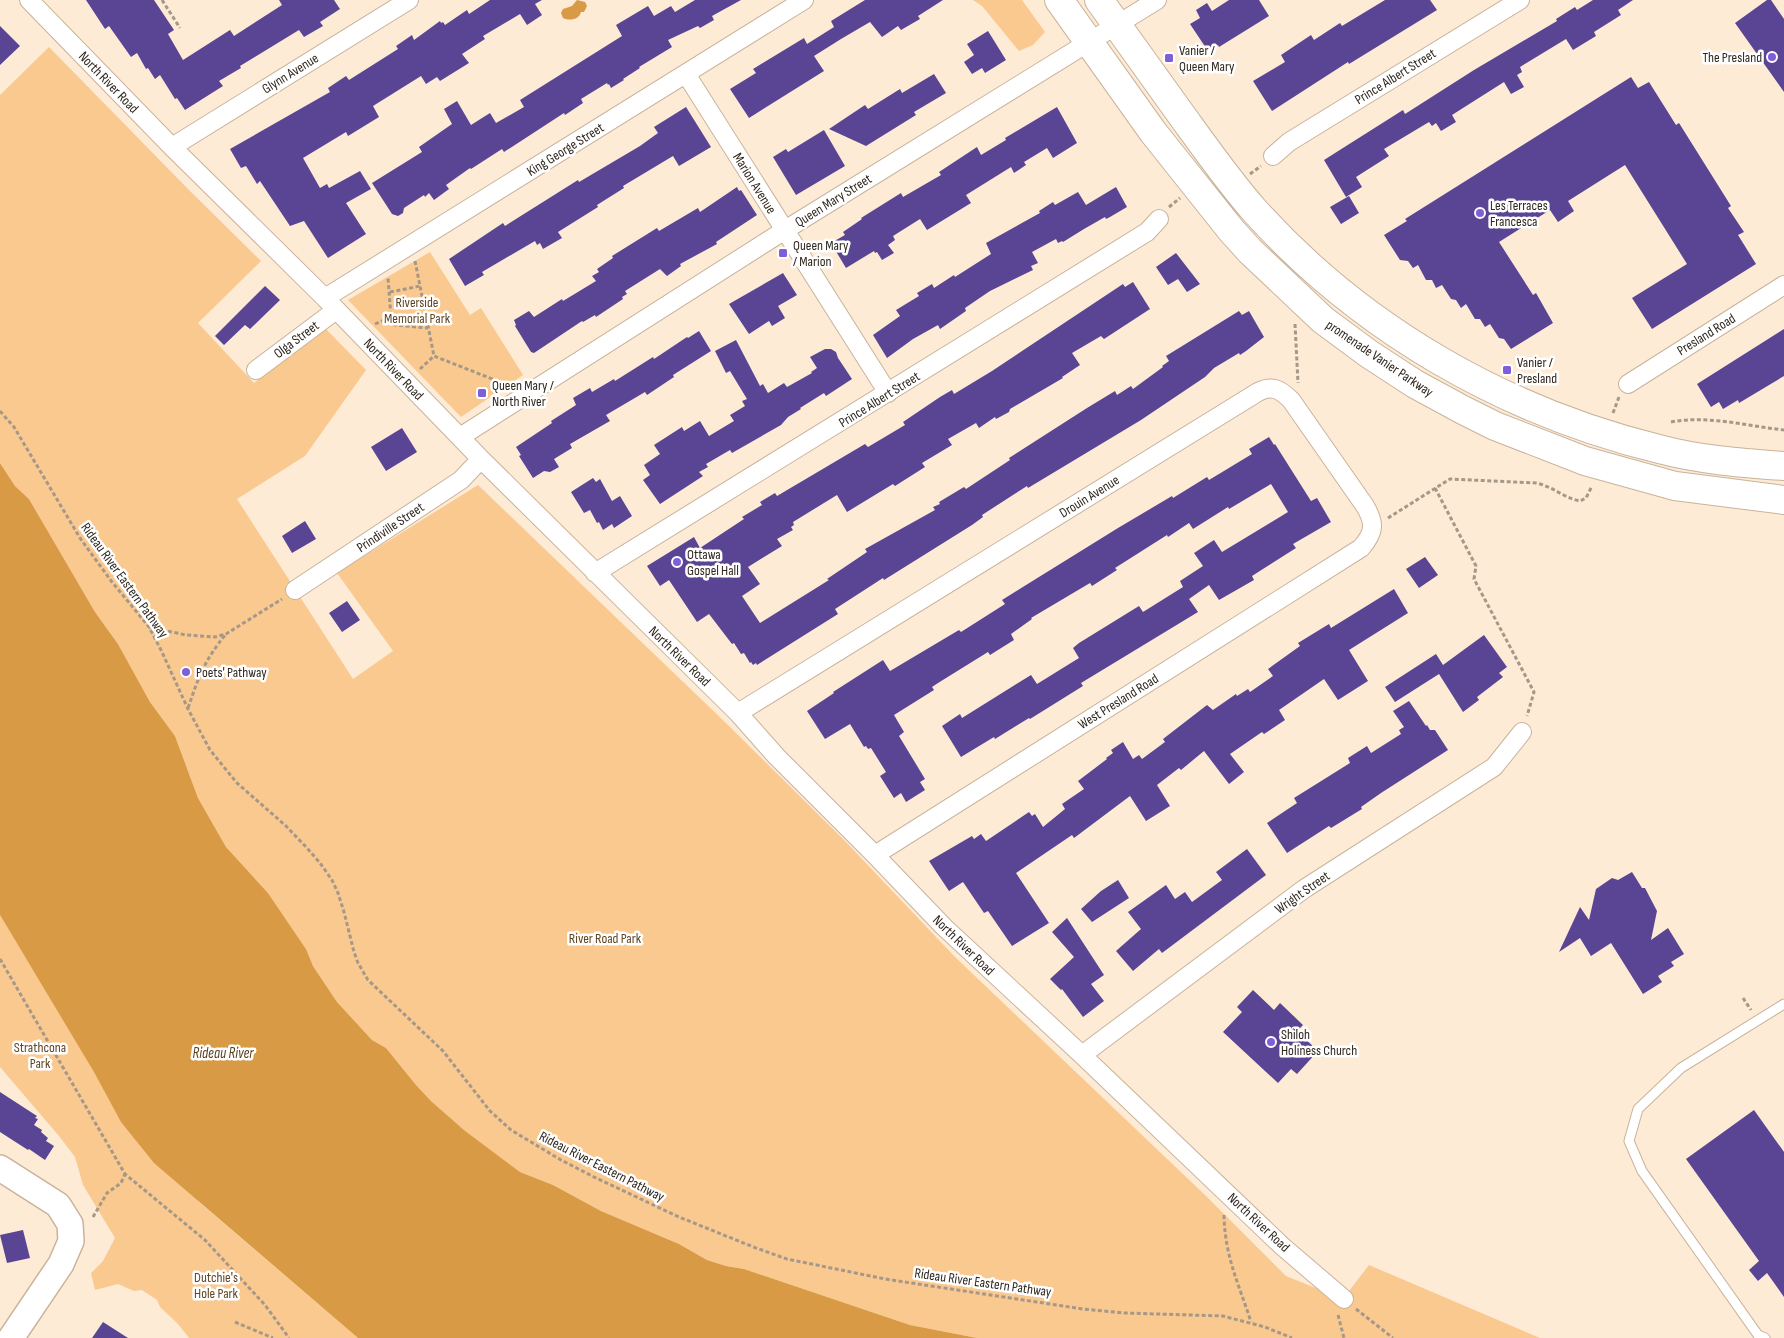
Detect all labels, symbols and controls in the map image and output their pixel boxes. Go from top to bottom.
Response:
place label: Vanier / Queen Mary [1179,42,1235,75]
street label: Prince Albert Street [1352,45,1439,108]
street label: North River Road [75,48,142,117]
street label: Glynn Avenue [259,49,322,97]
place label: The Presland [1702,49,1762,66]
marker: The Presland [1766,51,1778,63]
marker: Vanier / Queen Mary [1163,52,1175,64]
street label: King George Street [524,119,607,180]
street label: Marion Avenue [729,150,780,217]
street label: Queen Mary Street [792,170,875,231]
place label: Les Terraces Francesca [1490,197,1548,230]
marker: Les Terraces Francesca [1474,207,1486,219]
place label: Queen Mary / Marion [793,237,849,270]
marker: Queen Mary / Marion [777,247,789,259]
park label: Riverside Memorial Park [384,294,451,327]
street label: Presland Road [1674,310,1739,359]
street label: promenade Vanier Parkway [1323,316,1437,401]
street label: Olga Street [270,317,322,362]
street label: North River Road [360,335,427,404]
place label: Vanier / Presland [1517,354,1557,387]
marker: Vanier / Presland [1501,364,1513,376]
street label: Prince Albert Street [836,368,923,431]
place label: Queen Mary / North River [492,377,554,410]
marker: Queen Mary / North River [476,387,488,399]
street label: Drouin Avenue [1056,471,1122,521]
street label: Prindiville Street [353,499,427,556]
street label: Rideau River Eastern Pathway [77,519,172,642]
place label: Ottawa Gospel Hall [687,546,739,579]
marker: Ottawa Gospel Hall [671,556,683,568]
street label: North River Road [645,623,714,690]
place label: Poets' Pathway [196,664,267,681]
marker: Poets' Pathway [180,666,192,678]
street label: West Presland Road [1075,670,1162,733]
street label: Wright Street [1271,867,1333,918]
street label: North River Road [929,912,998,979]
park label: River Road Park [569,930,642,947]
place label: Shiloh Holiness Church [1281,1026,1357,1059]
marker: Shiloh Holiness Church [1265,1036,1277,1048]
park label: Strathcona Park [14,1039,66,1072]
water label: Rideau River [192,1044,254,1063]
street label: Rideau River Eastern Pathway [536,1128,668,1206]
street label: North River Road [1224,1189,1294,1256]
street label: Rideau River Eastern Pathway [913,1264,1053,1301]
park label: Dutchie's Hole Park [194,1269,239,1302]

